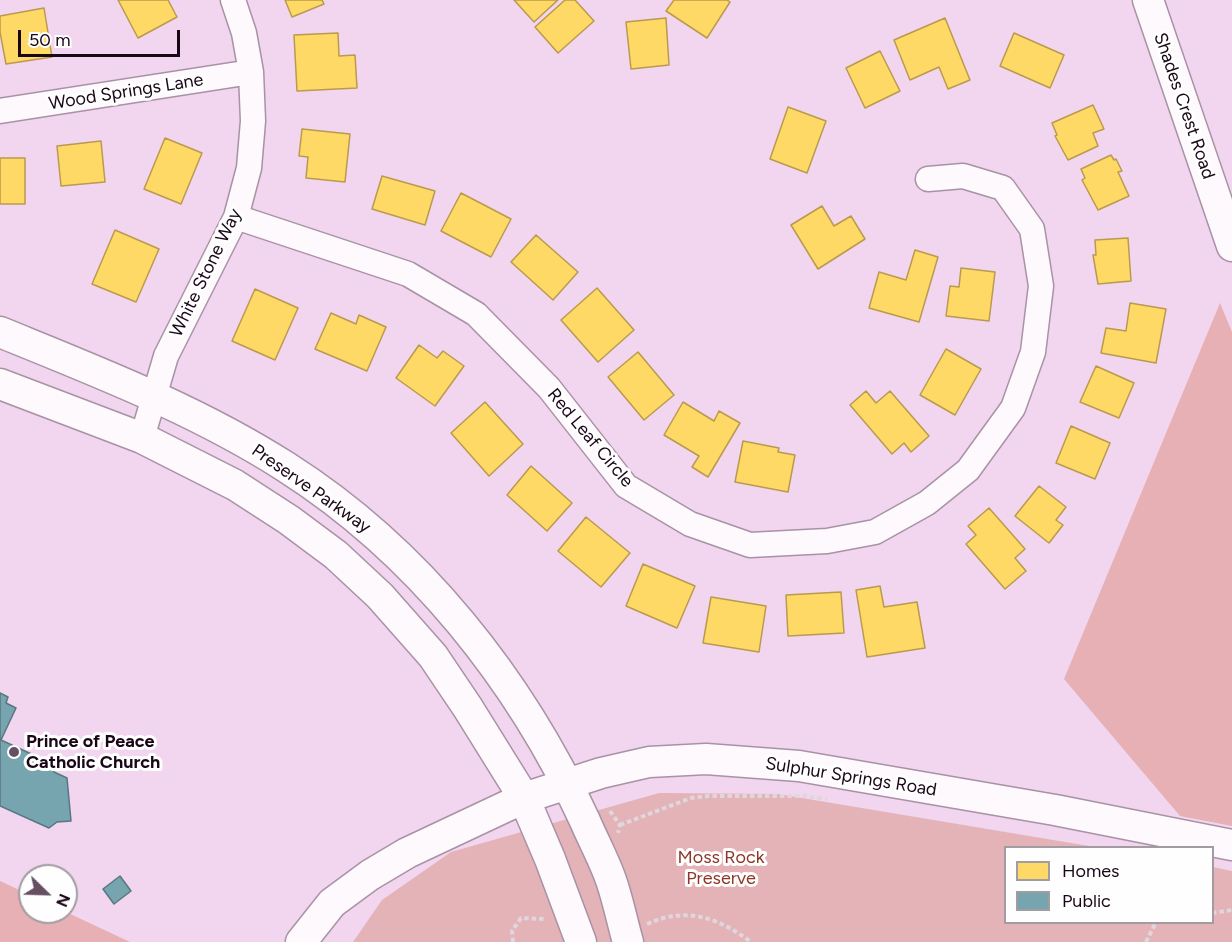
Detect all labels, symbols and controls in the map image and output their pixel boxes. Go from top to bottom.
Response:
scale bar [21,18,183,56]
text: 50 m [29,29,71,51]
street label: Shades Crest Road [1149,30,1219,182]
street label: Wood Springs Lane [47,69,205,115]
street label: White Stone Way [166,205,246,341]
street label: Red Leaf Circle [542,384,638,492]
street label: Preserve Parkway [247,440,375,538]
place label: Prince of Peace Catholic Church [26,731,160,774]
marker: Prince of Peace Catholic Church [7,745,21,759]
street label: Sulphur Springs Road [764,753,938,801]
legend [1004,846,1214,924]
park label: Moss Rock Preserve [677,847,765,890]
text: Homes [1062,860,1120,882]
north arrow [18,864,78,924]
text: Public [1062,890,1111,912]
text: N [52,891,74,910]

